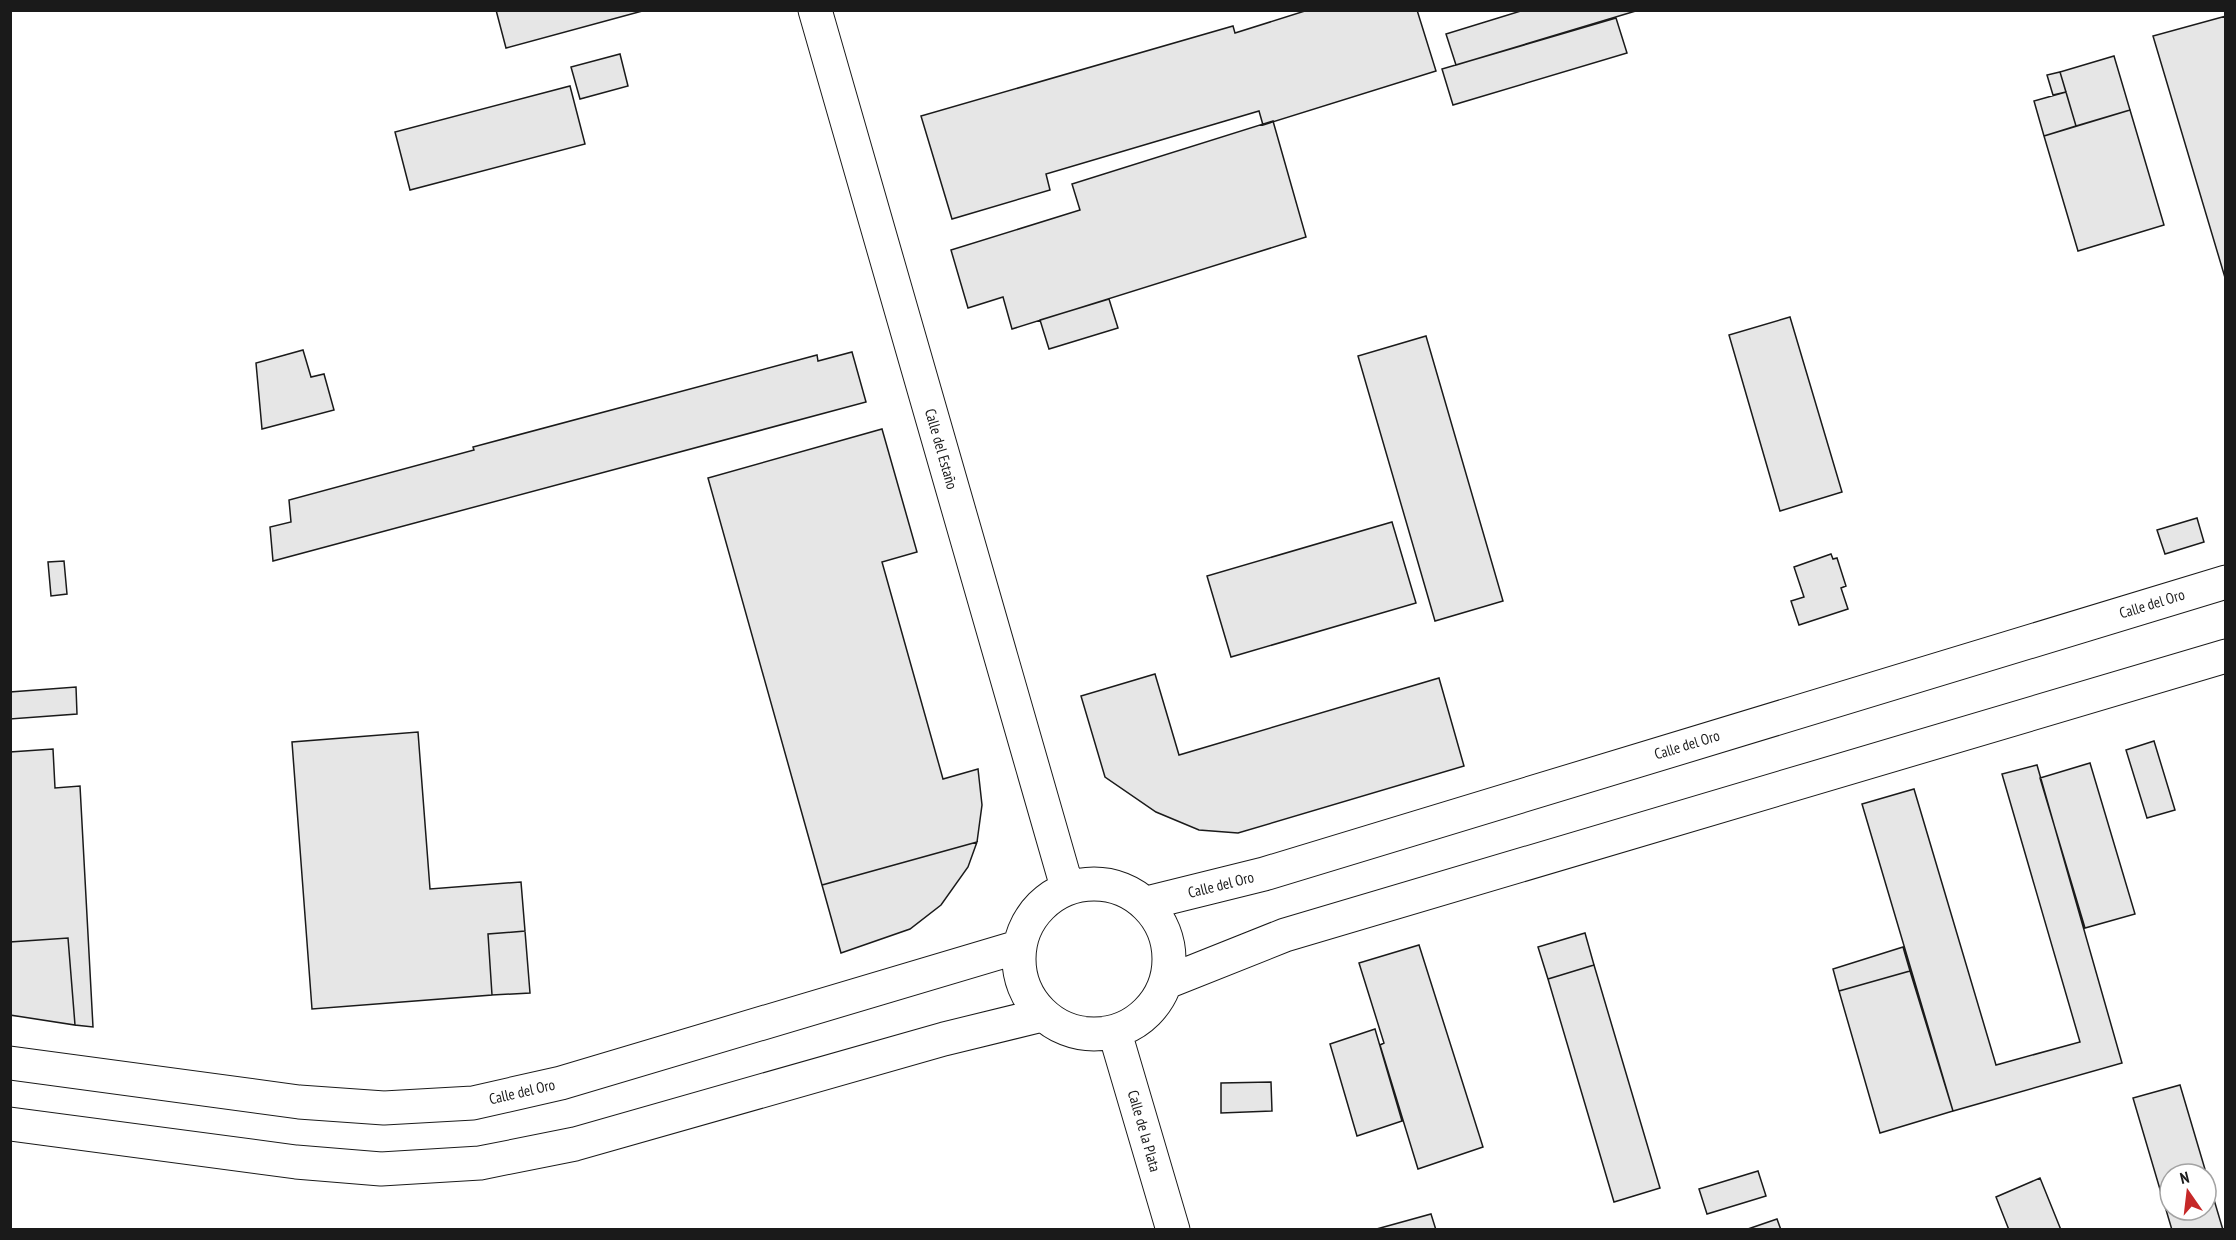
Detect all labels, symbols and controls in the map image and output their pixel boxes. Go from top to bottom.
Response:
street label: Calle del Estaño [921,406,962,491]
street label: Calle del Oro [2117,585,2187,622]
street label: Calle del Oro [1652,726,1722,763]
street label: Calle del Oro [1186,867,1256,902]
street label: Calle del Oro [487,1075,557,1108]
street label: Calle de la Plata [1124,1088,1165,1174]
north arrow [2158,1162,2218,1222]
text: N [2178,1167,2191,1188]

